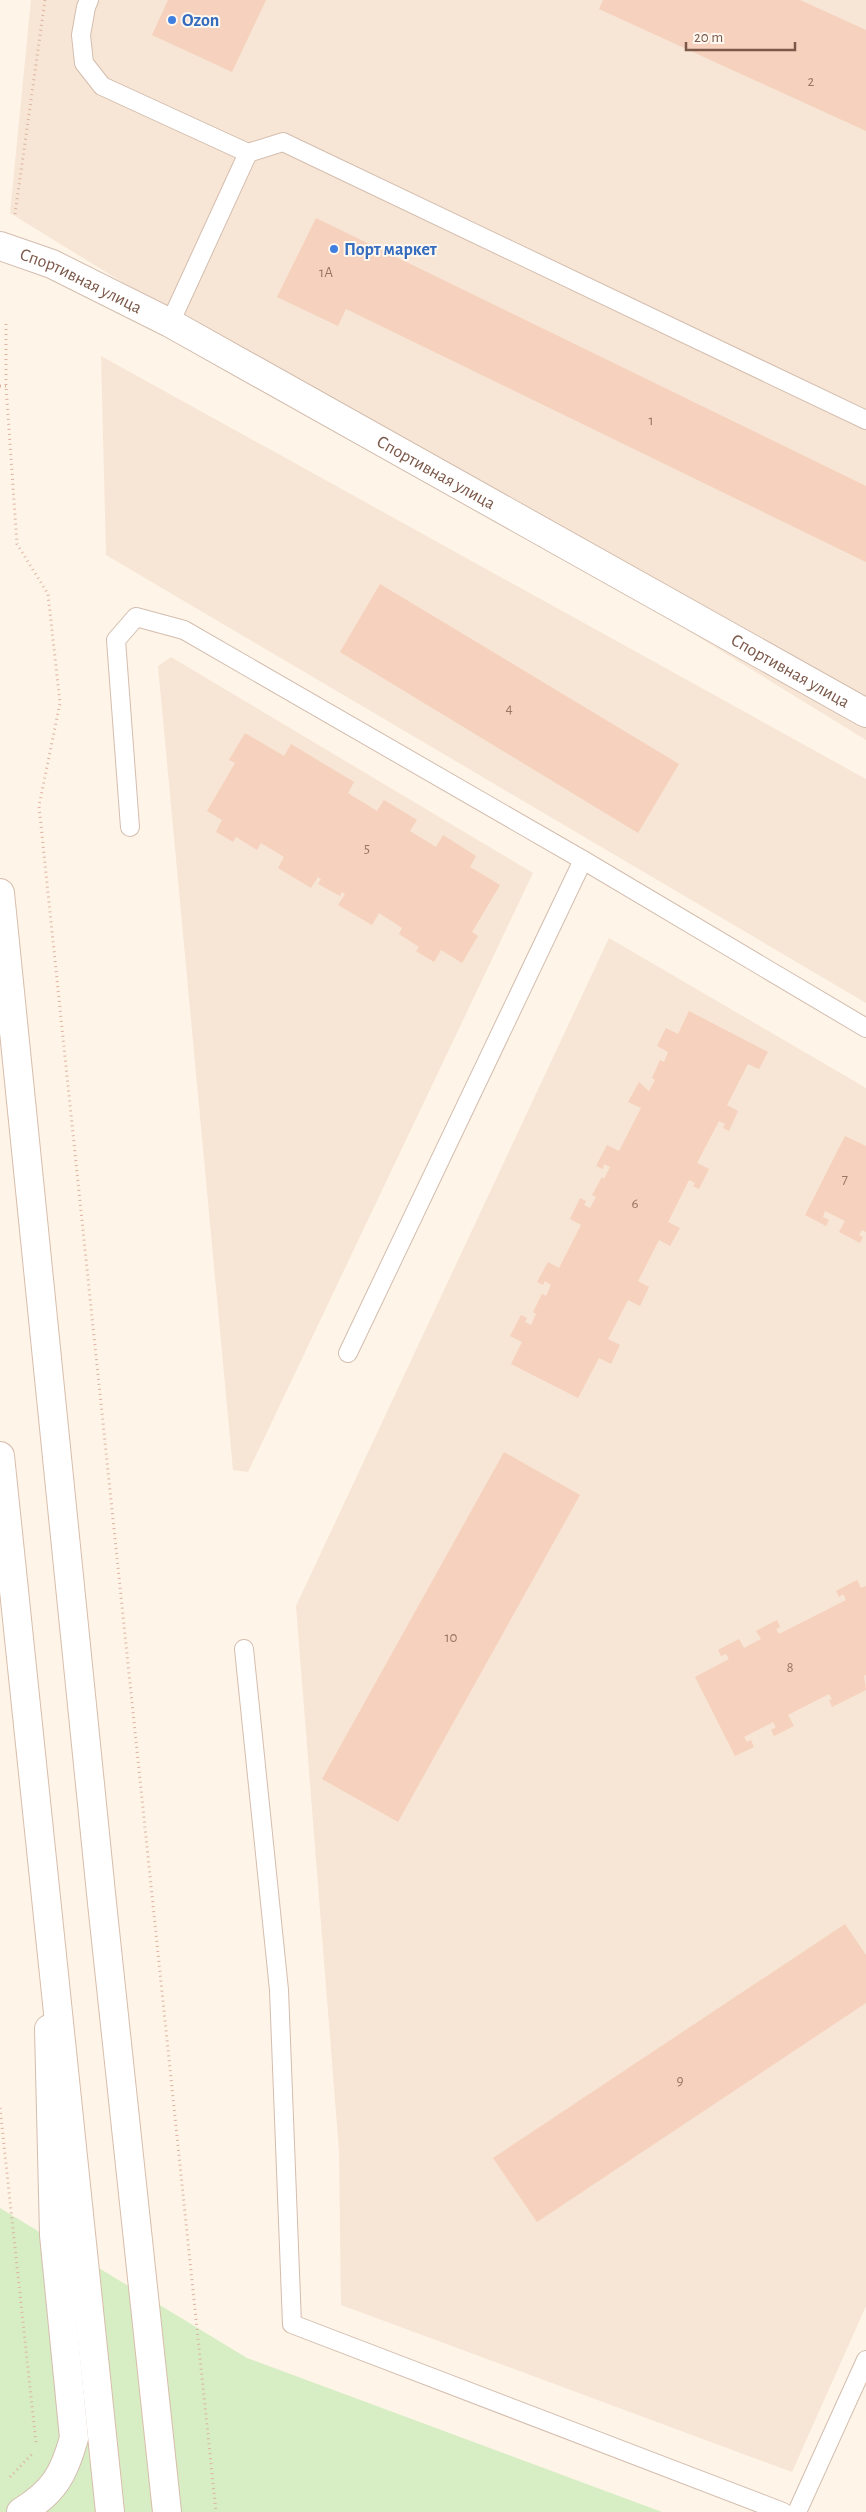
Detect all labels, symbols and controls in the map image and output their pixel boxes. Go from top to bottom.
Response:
place label: Ozon [182,12,219,30]
marker: Ozon [166,14,178,26]
scale bar [686,20,795,52]
text: 20 m [694,30,723,45]
house number: 2 [808,74,815,89]
place label: Порт маркет [344,241,438,259]
marker: Порт маркет [328,243,340,255]
street label: Спортивная улица [17,245,144,317]
house number: 1А [319,265,333,280]
house number: 1 [648,413,654,428]
street label: Спортивная улица [373,433,498,513]
street label: Спортивная улица [727,631,852,712]
house number: 4 [505,701,513,716]
house number: 5 [364,841,370,856]
house number: 7 [842,1172,848,1187]
house number: 6 [631,1196,639,1211]
house number: 10 [444,1630,458,1645]
house number: 8 [786,1660,794,1675]
house number: 9 [676,2073,684,2088]

